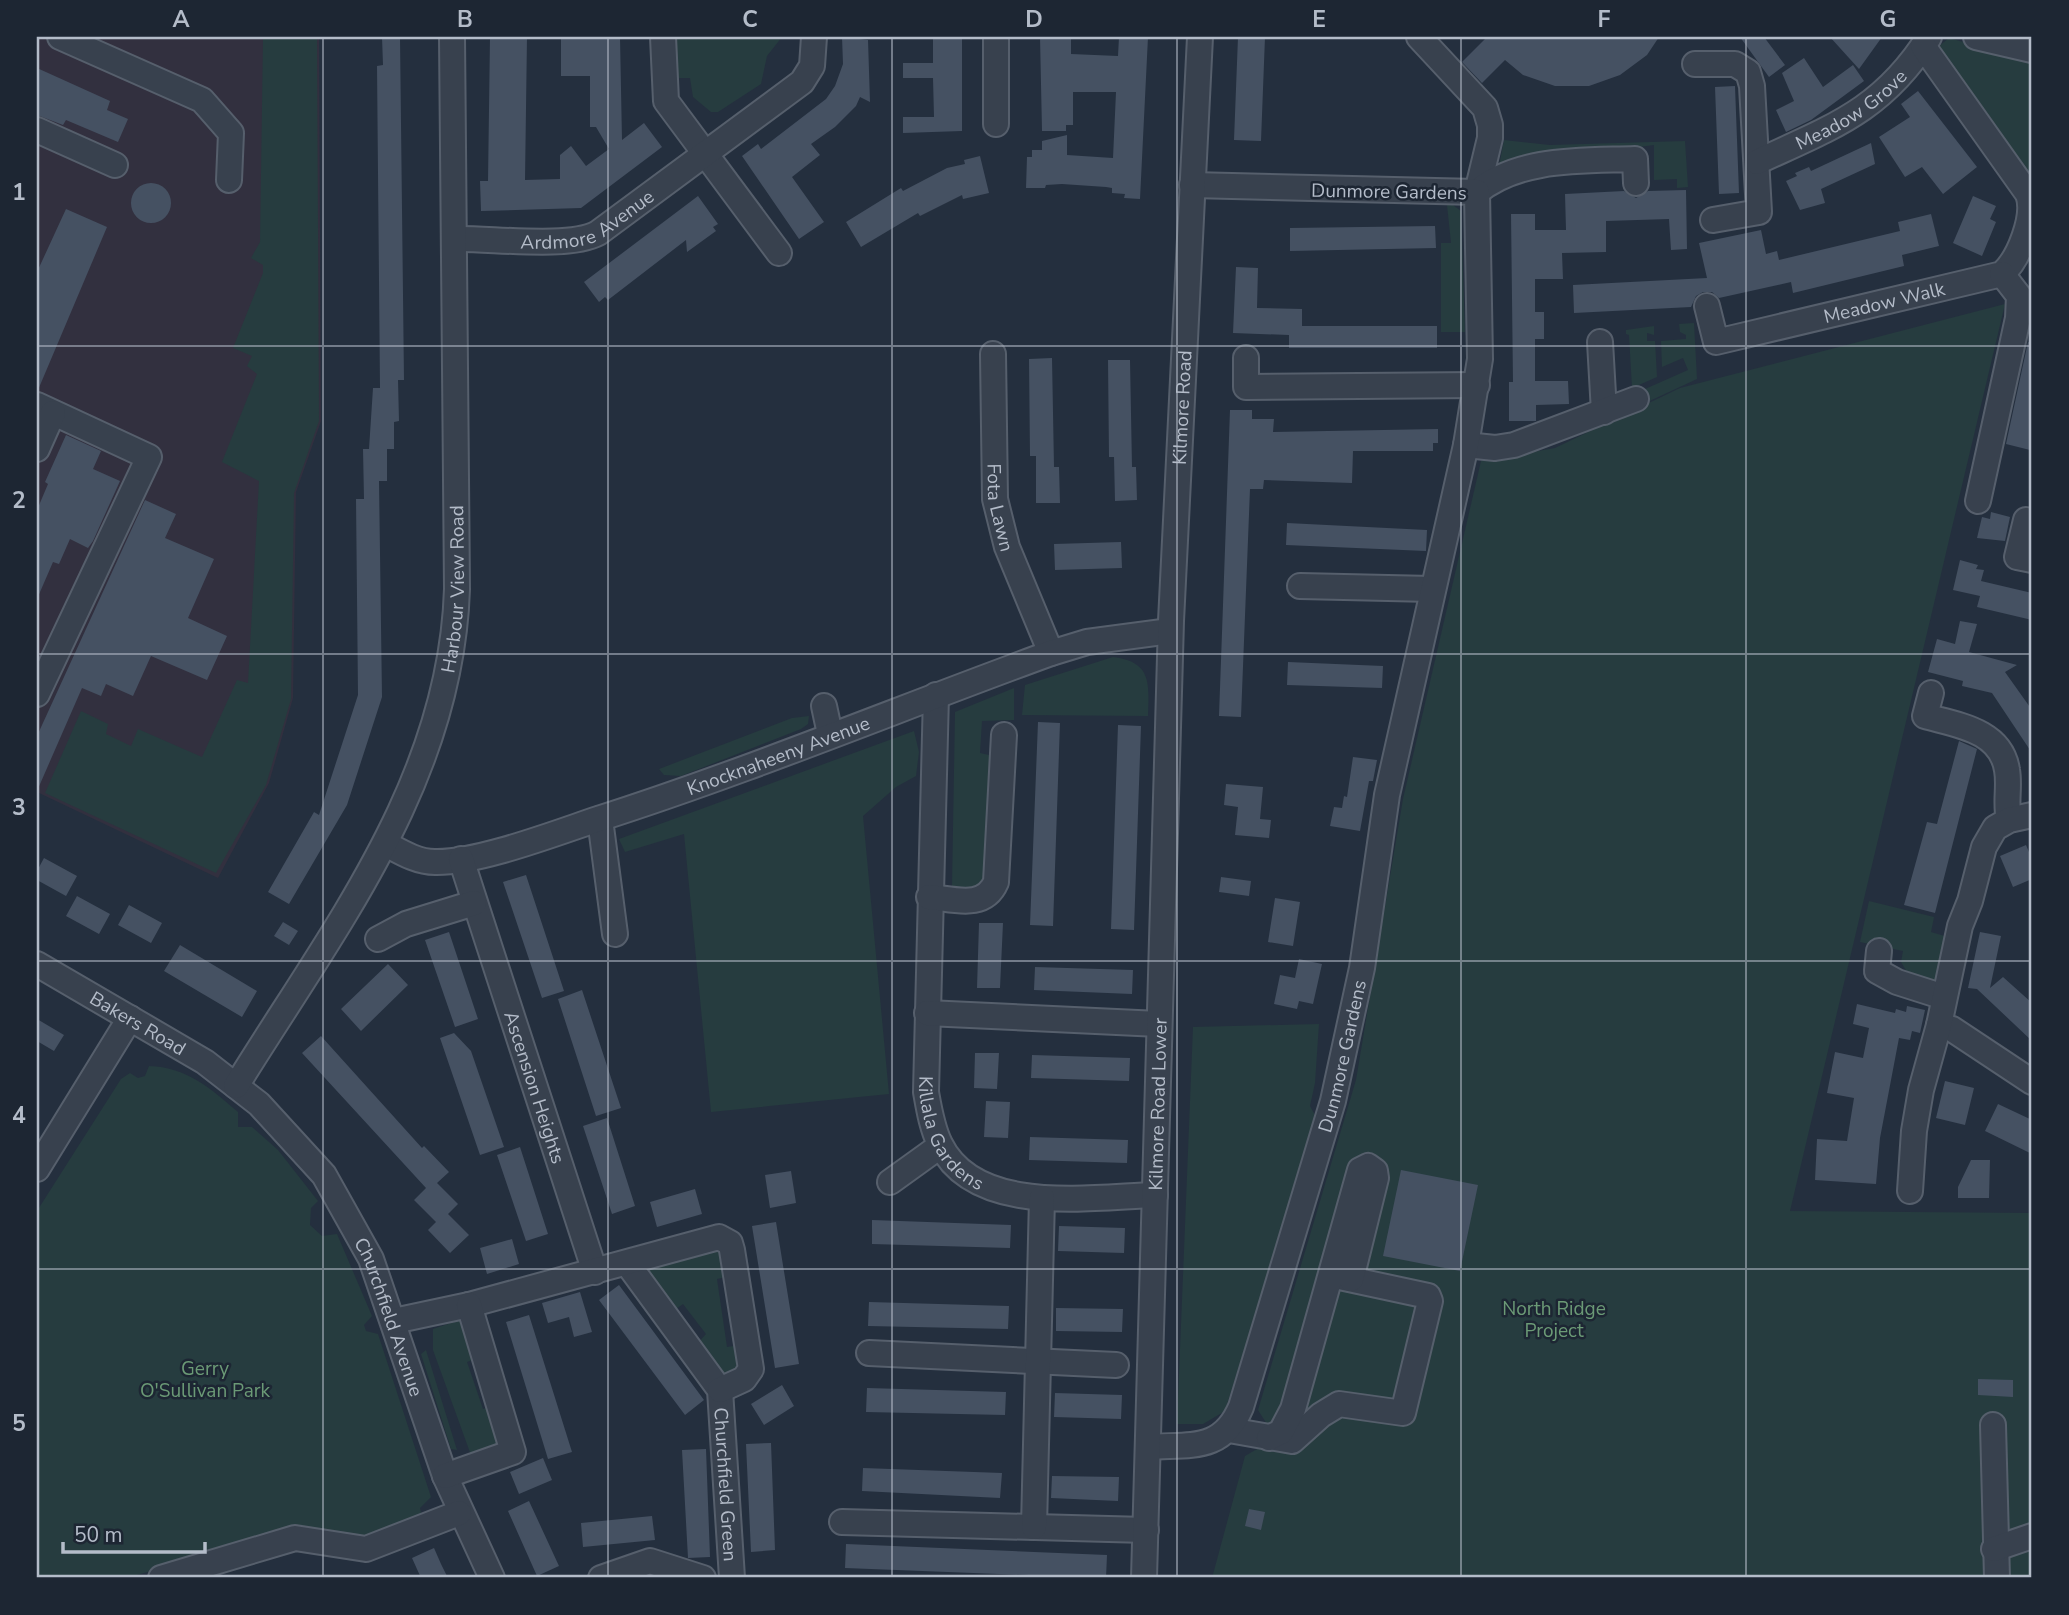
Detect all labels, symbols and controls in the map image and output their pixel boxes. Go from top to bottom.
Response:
text: A [172,4,190,35]
text: B [457,4,473,35]
text: C [742,4,758,35]
text: D [1025,4,1043,35]
text: E [1312,4,1326,35]
text: F [1598,4,1611,35]
text: G [1880,4,1896,35]
street label: Meadow Grove [1791,64,1913,157]
text: 1 [12,177,26,208]
street label: Dunmore Gardens [1311,178,1467,206]
street label: Ardmore Avenue [520,184,660,256]
street label: Meadow Walk [1821,276,1948,330]
street label: Kilmore Road [1167,350,1198,466]
street label: Fota Lawn [981,463,1020,554]
text: 2 [12,485,26,516]
street label: Harbour View Road [435,505,471,675]
street label: Knocknaheeny Avenue [683,710,874,802]
text: 3 [12,792,26,823]
street label: Dunmore Gardens [1312,978,1373,1136]
street label: Bakers Road [85,986,190,1062]
street label: Ascension Heights [497,1008,571,1167]
street label: Kilmore Road Lower [1143,1017,1174,1191]
street label: Killala Gardens [912,1076,988,1197]
text: 4 [12,1100,26,1131]
street label: Churchfield Avenue [347,1233,429,1400]
park label: North Ridge Project [1502,1296,1606,1344]
park label: Gerry O'Sullivan Park [140,1356,271,1404]
street label: Churchfield Green [707,1407,743,1562]
text: 5 [12,1408,26,1439]
scale bar [63,1510,205,1554]
text: 50 m [74,1521,123,1549]

